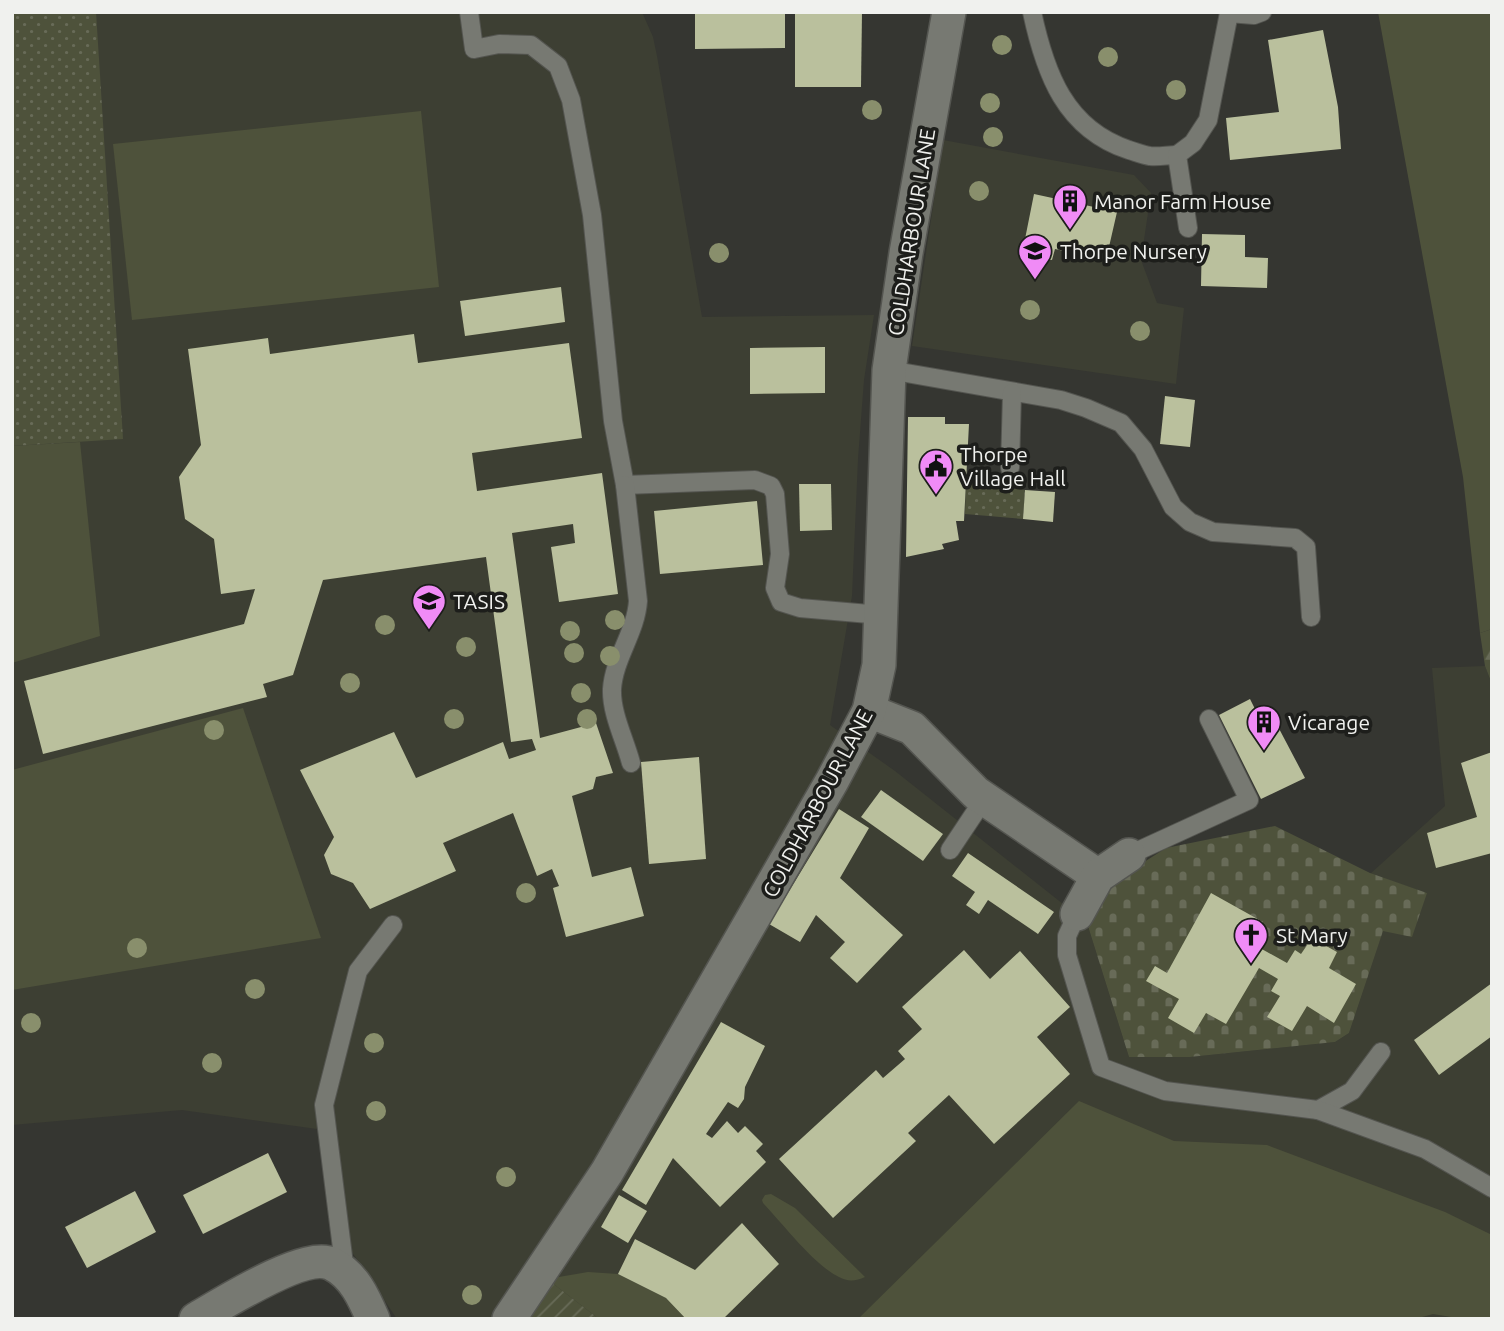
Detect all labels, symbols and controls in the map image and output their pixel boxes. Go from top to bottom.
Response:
street label: COLDHARBOUR LANE [883,127,939,337]
building icon: Manor Farm House [1051,182,1089,231]
place label: Manor Farm House [1094,189,1272,213]
school or university icon: Thorpe Nursery [1016,232,1054,281]
place label: Thorpe Nursery [1060,239,1207,263]
place label: Thorpe Village Hall [960,442,1066,490]
public building icon: Thorpe Village Hall [917,447,955,496]
school or university icon: TASIS [410,582,448,631]
place label: TASIS [453,589,505,613]
building icon: Vicarage [1245,703,1283,752]
street label: COLDHARBOUR LANE [757,705,877,901]
place label: Vicarage [1288,710,1370,734]
church icon: St Mary [1232,916,1270,965]
place label: St Mary [1276,923,1348,947]

